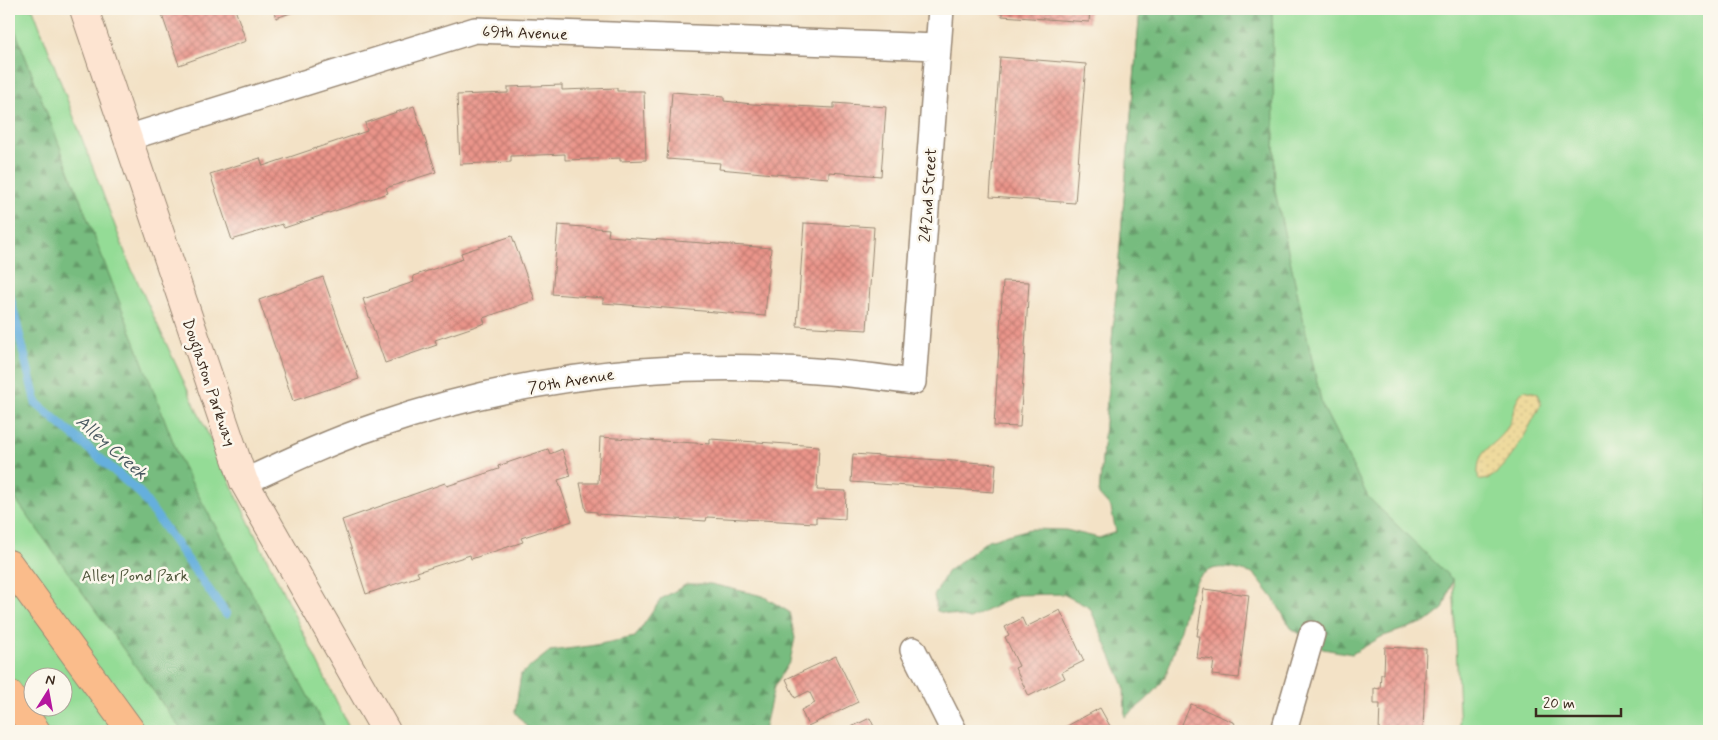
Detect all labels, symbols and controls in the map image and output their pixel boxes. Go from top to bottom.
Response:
street label: 69th Avenue [482,22,568,45]
street label: 242nd Street [915,147,942,243]
street label: Douglaston Parkway [176,316,240,449]
street label: 70th Avenue [527,364,616,399]
water label: Alley Creek [70,410,152,486]
park label: Alley Pond Park [82,566,189,587]
north arrow [22,668,72,718]
text: N [44,670,57,690]
scale bar [1536,685,1620,717]
text: 20 m [1543,694,1575,714]

